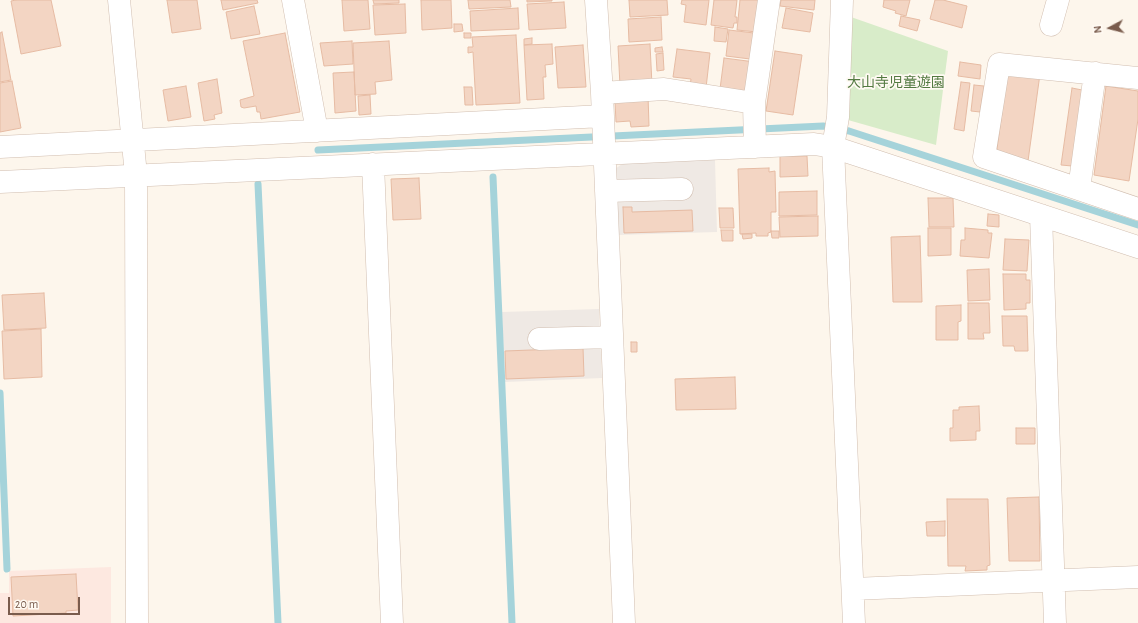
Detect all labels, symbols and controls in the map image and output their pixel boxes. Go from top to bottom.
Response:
north arrow [1090,8,1130,48]
text: N [1092,25,1104,34]
park label: 大山寺児童遊園 [847,75,945,91]
scale bar [10,589,82,615]
text: 20 m [15,598,38,610]

